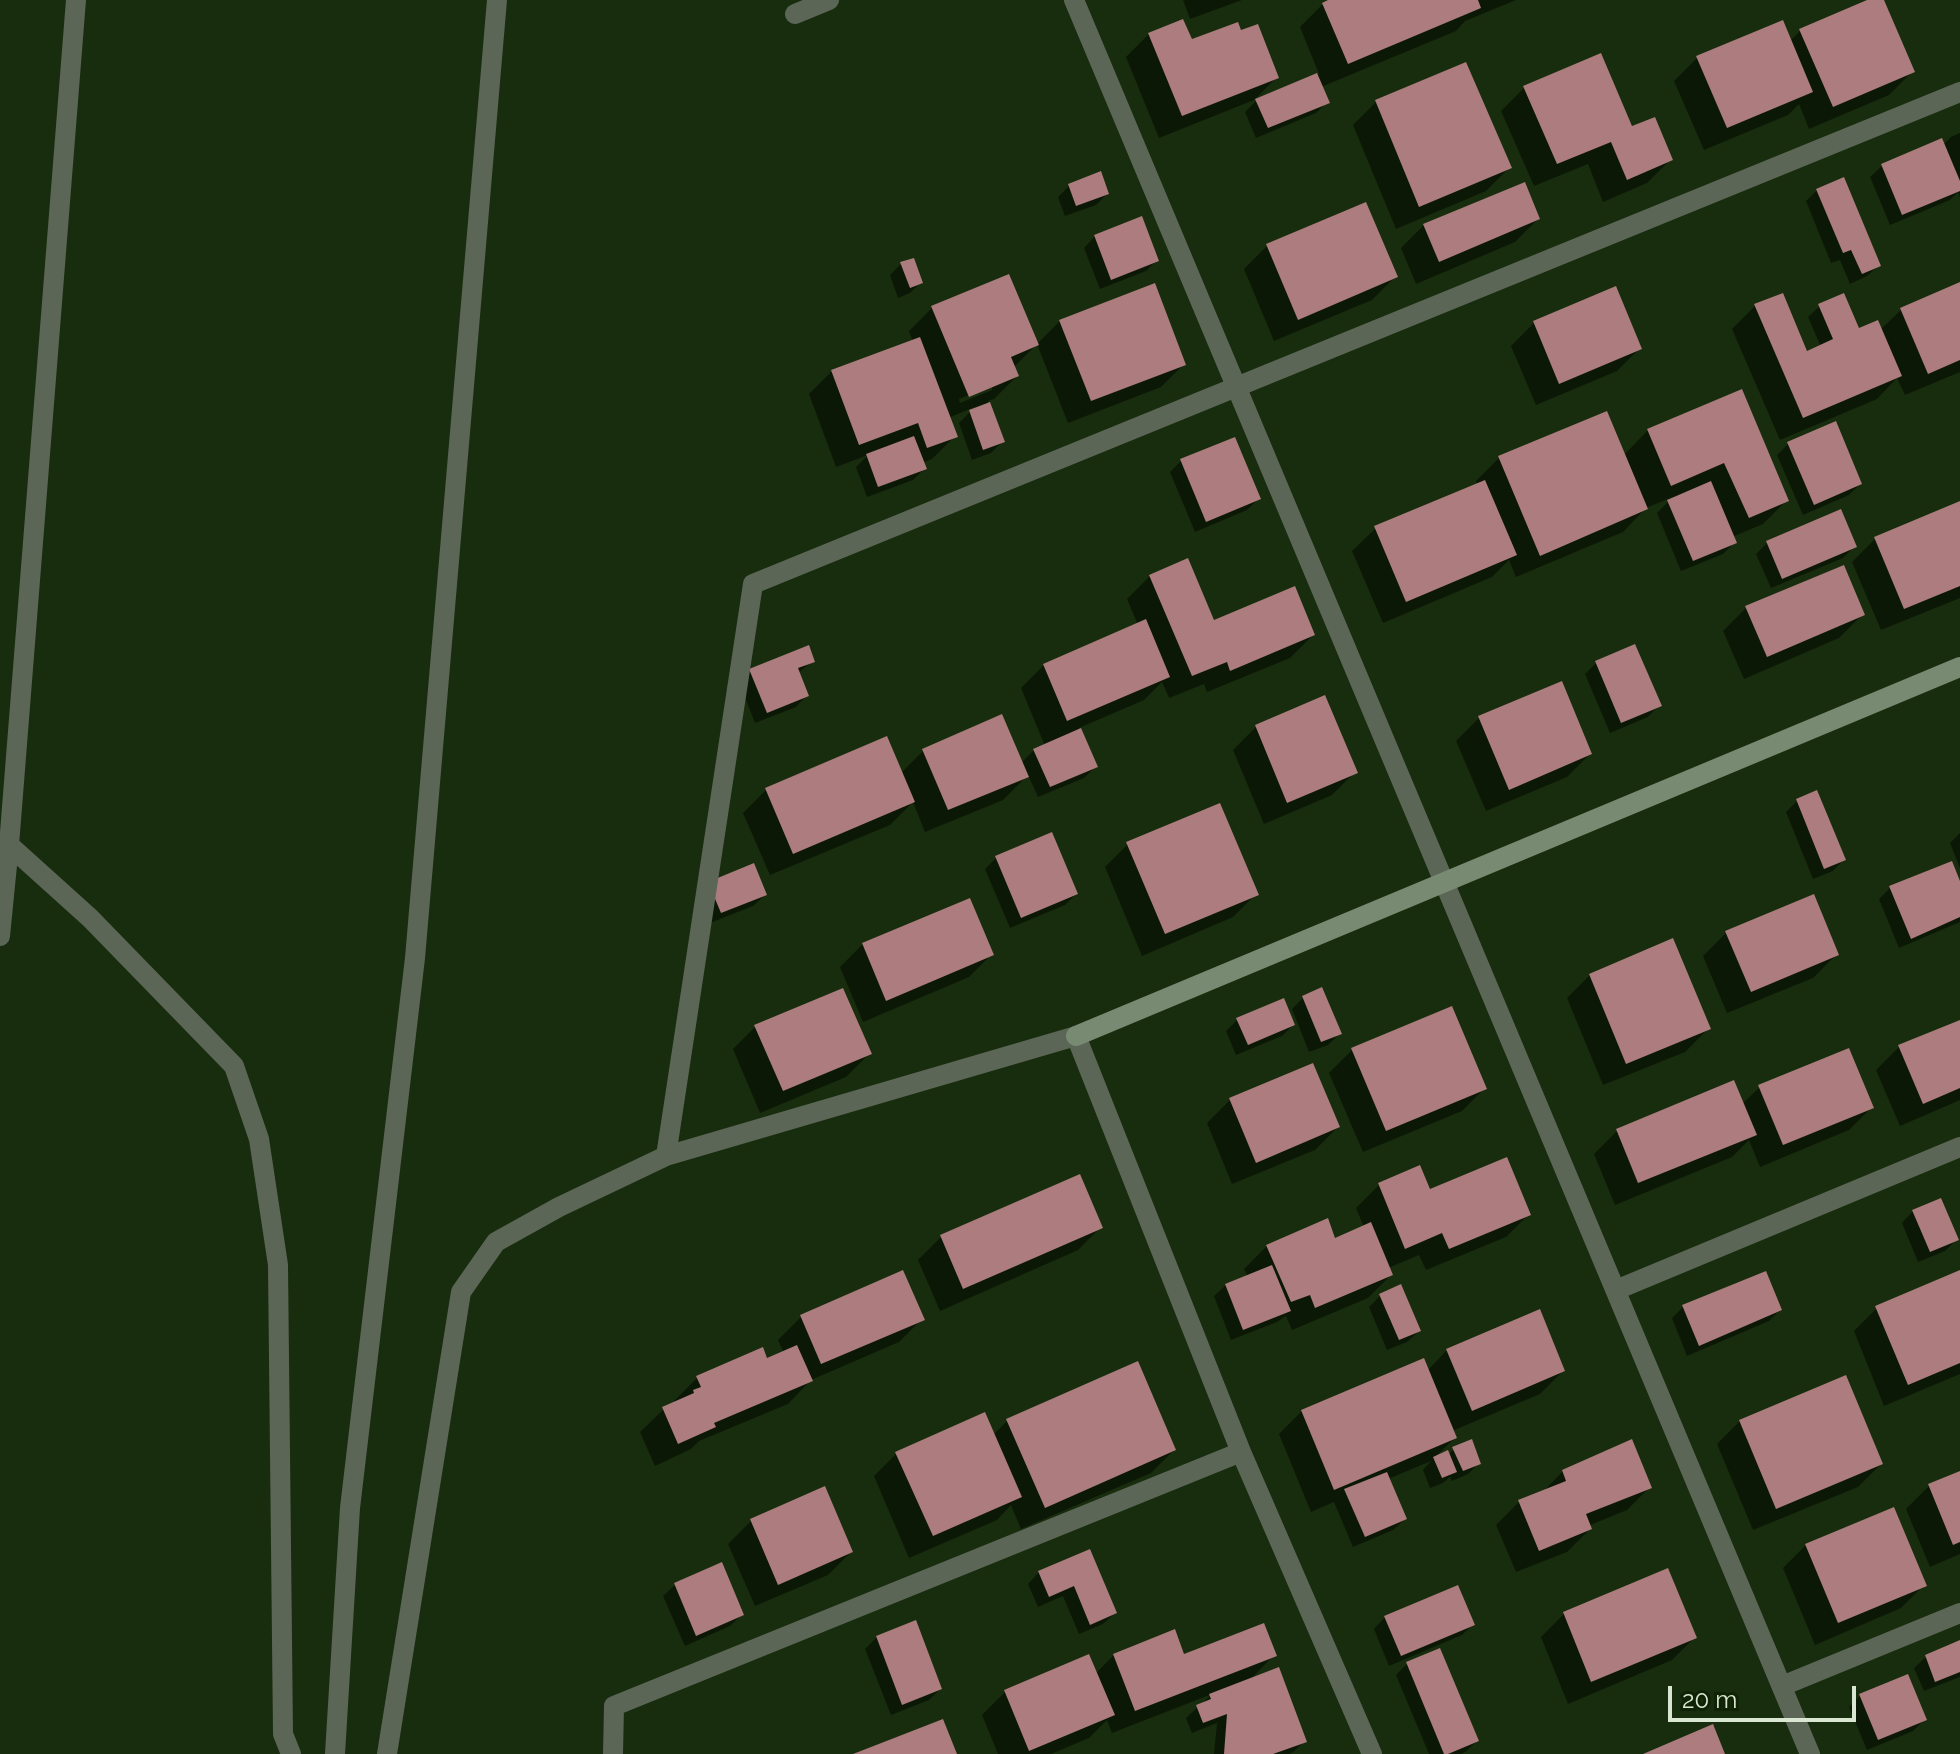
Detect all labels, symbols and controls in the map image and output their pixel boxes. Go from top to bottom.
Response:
scale bar [1672,1670,1860,1720]
text: 20 m [1682,1685,1737,1714]

